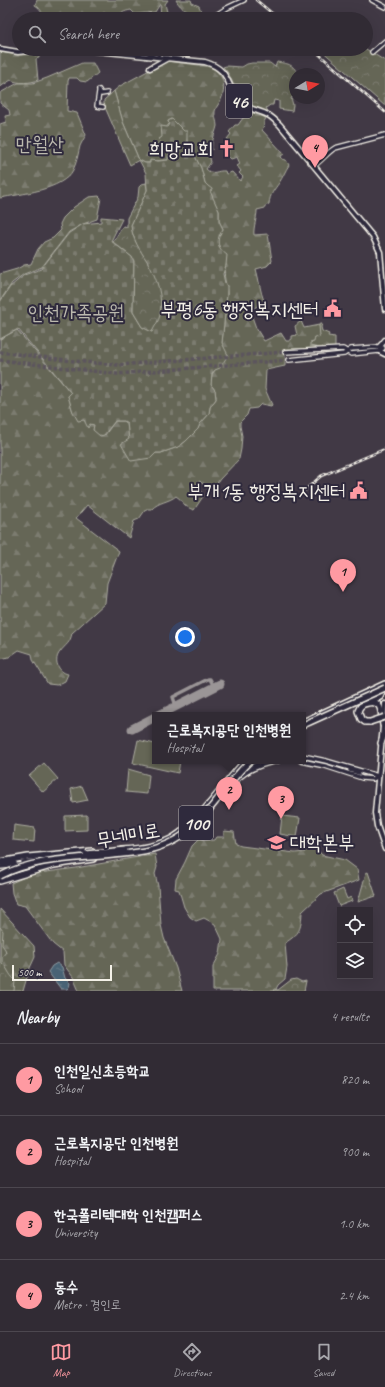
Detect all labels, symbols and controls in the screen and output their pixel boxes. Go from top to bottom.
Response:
search box [12,12,373,56]
icon: search [26,23,48,45]
text: Search here [58,25,119,44]
north arrow [289,68,325,104]
road number: 46 [226,84,252,118]
park label: 만월산 [16,132,64,157]
pin: 4 [302,135,328,168]
place label: 희망교회 [149,137,213,162]
church icon: 희망교회 [216,139,236,159]
place label: 부평6동 행정복지센터 [160,297,319,322]
public building icon: 부평6동 행정복지센터 [322,299,342,319]
park label: 인천가족공원 [28,300,124,325]
place label: 부개1동 행정복지센터 [187,479,346,504]
public building icon: 부개1동 행정복지센터 [349,481,369,501]
pin: 1 [330,559,356,592]
your location [175,627,195,647]
popup [152,712,306,764]
text: 근로복지공단 인천병원 [167,721,291,740]
text: Hospital [167,740,202,756]
pin: 2 [216,777,242,810]
pin: 3 [268,786,294,819]
road number: 100 [179,806,213,840]
street label: 무네미로 [94,818,162,853]
place label: 대학본부 [290,830,354,855]
school or university icon: 대학본부 [267,832,287,852]
map controls [337,907,373,979]
button: locate [337,907,373,943]
button: layers [337,943,373,979]
scale bar [12,963,112,982]
text: 500 m [18,965,42,979]
text: Nearby [16,1007,59,1028]
text: 4 results [331,1009,369,1025]
text: 인천일신초등학교 [54,1062,151,1081]
text: 1 [26,1072,32,1088]
text: 820 m [341,1072,369,1088]
text: School [54,1081,82,1097]
text: 근로복지공단 인천병원 [54,1134,178,1153]
text: 2 [26,1144,32,1160]
text: 900 m [341,1144,369,1160]
text: Hospital [54,1153,90,1169]
text: 한국폴리텍대학 인천캠퍼스 [54,1206,202,1225]
text: 3 [26,1216,32,1232]
text: 1.0 km [339,1216,369,1232]
text: University [54,1225,97,1241]
text: 동수 [54,1278,78,1297]
text: 4 [26,1288,32,1304]
text: 2.4 km [339,1288,369,1304]
text: Metro · 경인로 [54,1297,121,1313]
tab: Map [50,1341,72,1379]
tab: Directions [173,1341,212,1379]
tab: Saved [313,1341,335,1379]

